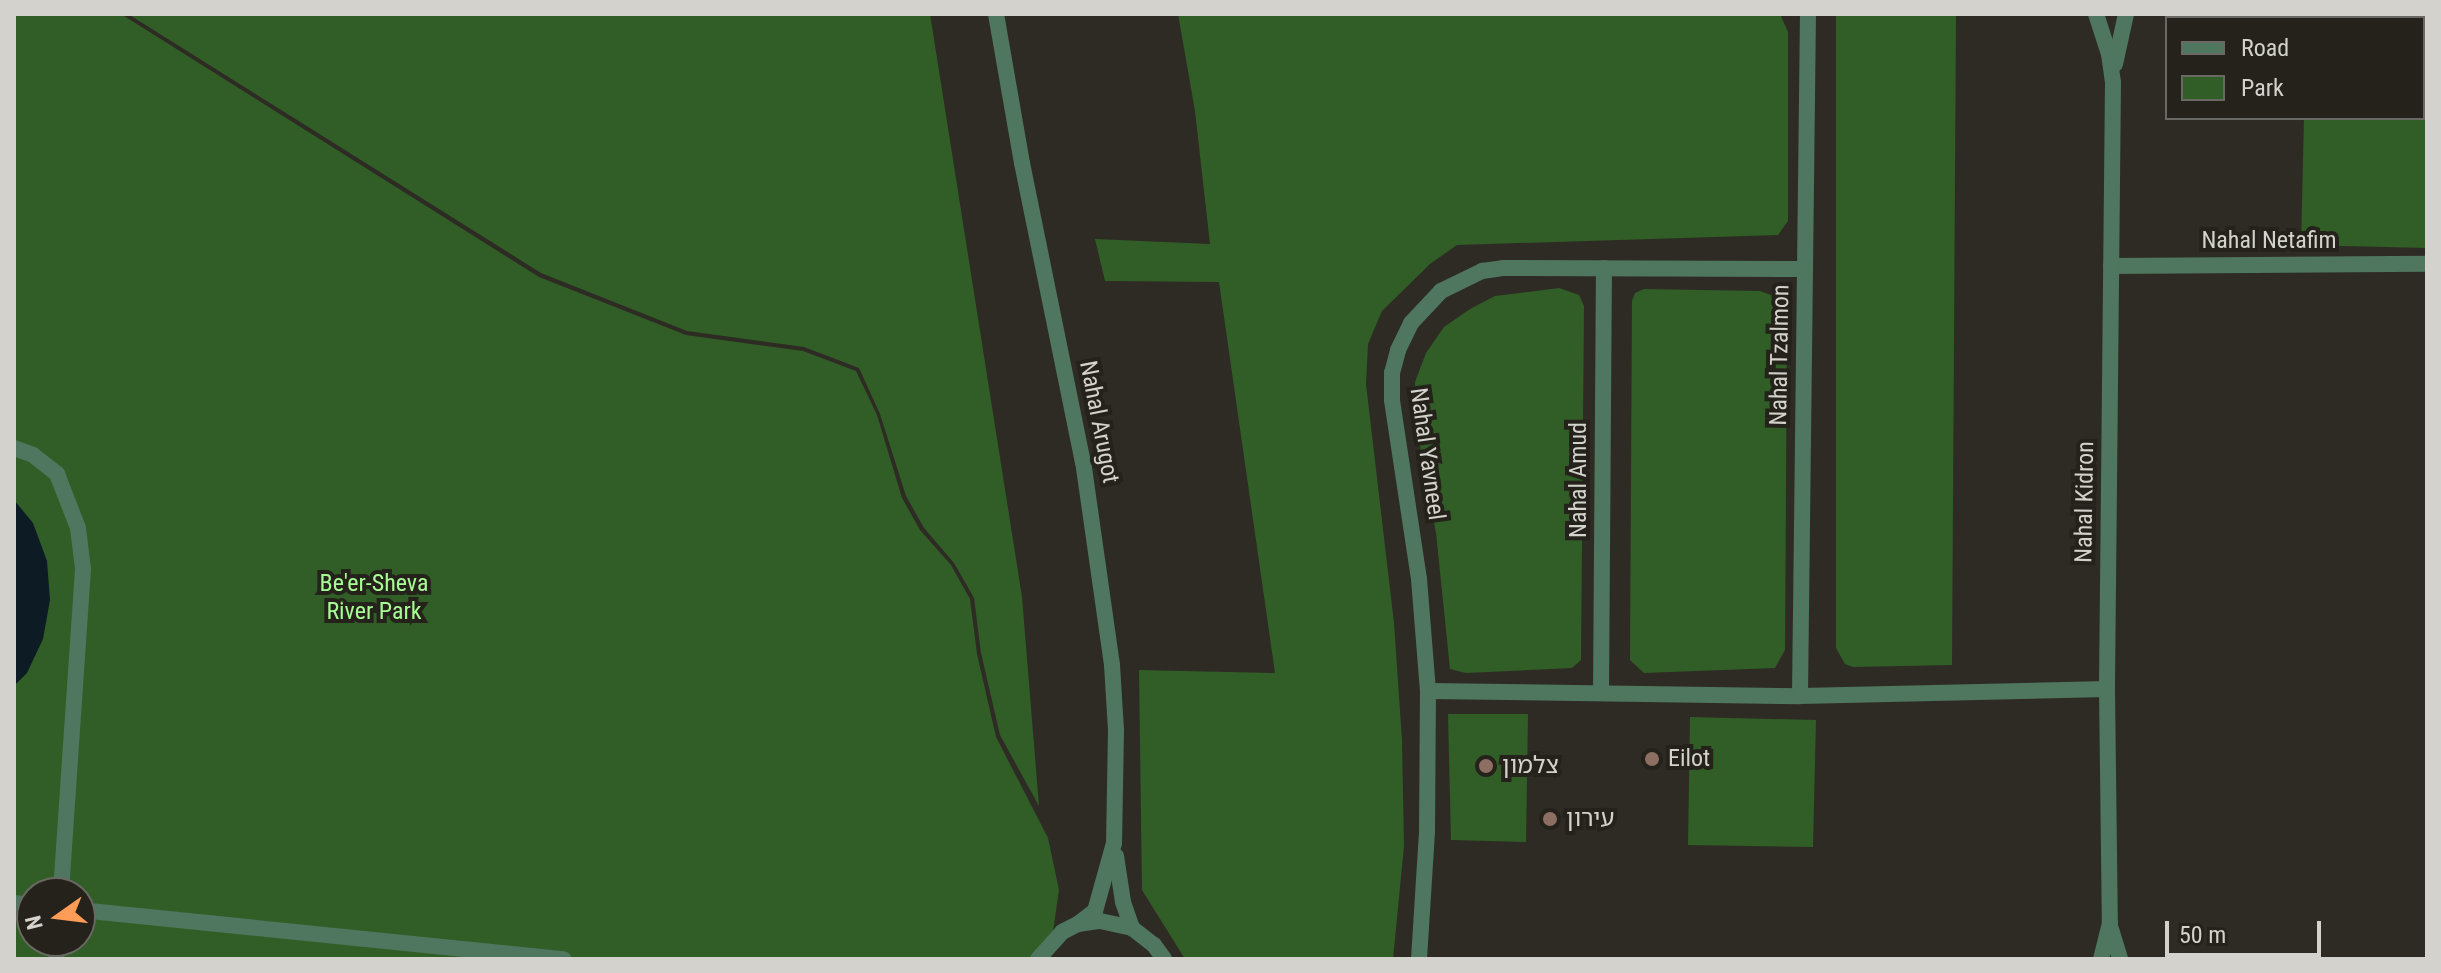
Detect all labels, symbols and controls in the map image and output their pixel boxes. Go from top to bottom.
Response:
legend [2165,16,2425,120]
text: Road [2241,34,2289,62]
text: Park [2241,74,2284,102]
street label: Nahal Netafim [2201,227,2337,255]
street label: Nahal Tzalmon [1764,284,1796,426]
street label: Nahal Arugot [1073,358,1125,486]
street label: Nahal Yavneel [1403,386,1451,522]
street label: Nahal Amud [1565,422,1593,538]
street label: Nahal Kidron [2070,441,2100,563]
park label: Be'er-Sheva River Park [320,570,428,626]
place label: Eilot [1668,745,1710,773]
marker: Eilot [1643,750,1661,768]
place label: צלמון [1502,752,1559,780]
marker: צלמון [1477,757,1495,775]
place label: עירון [1566,805,1615,833]
marker: עירון [1541,810,1559,828]
north arrow [16,877,96,957]
scale bar [2169,905,2325,955]
text: N [20,913,48,932]
text: 50 m [2179,921,2226,949]

